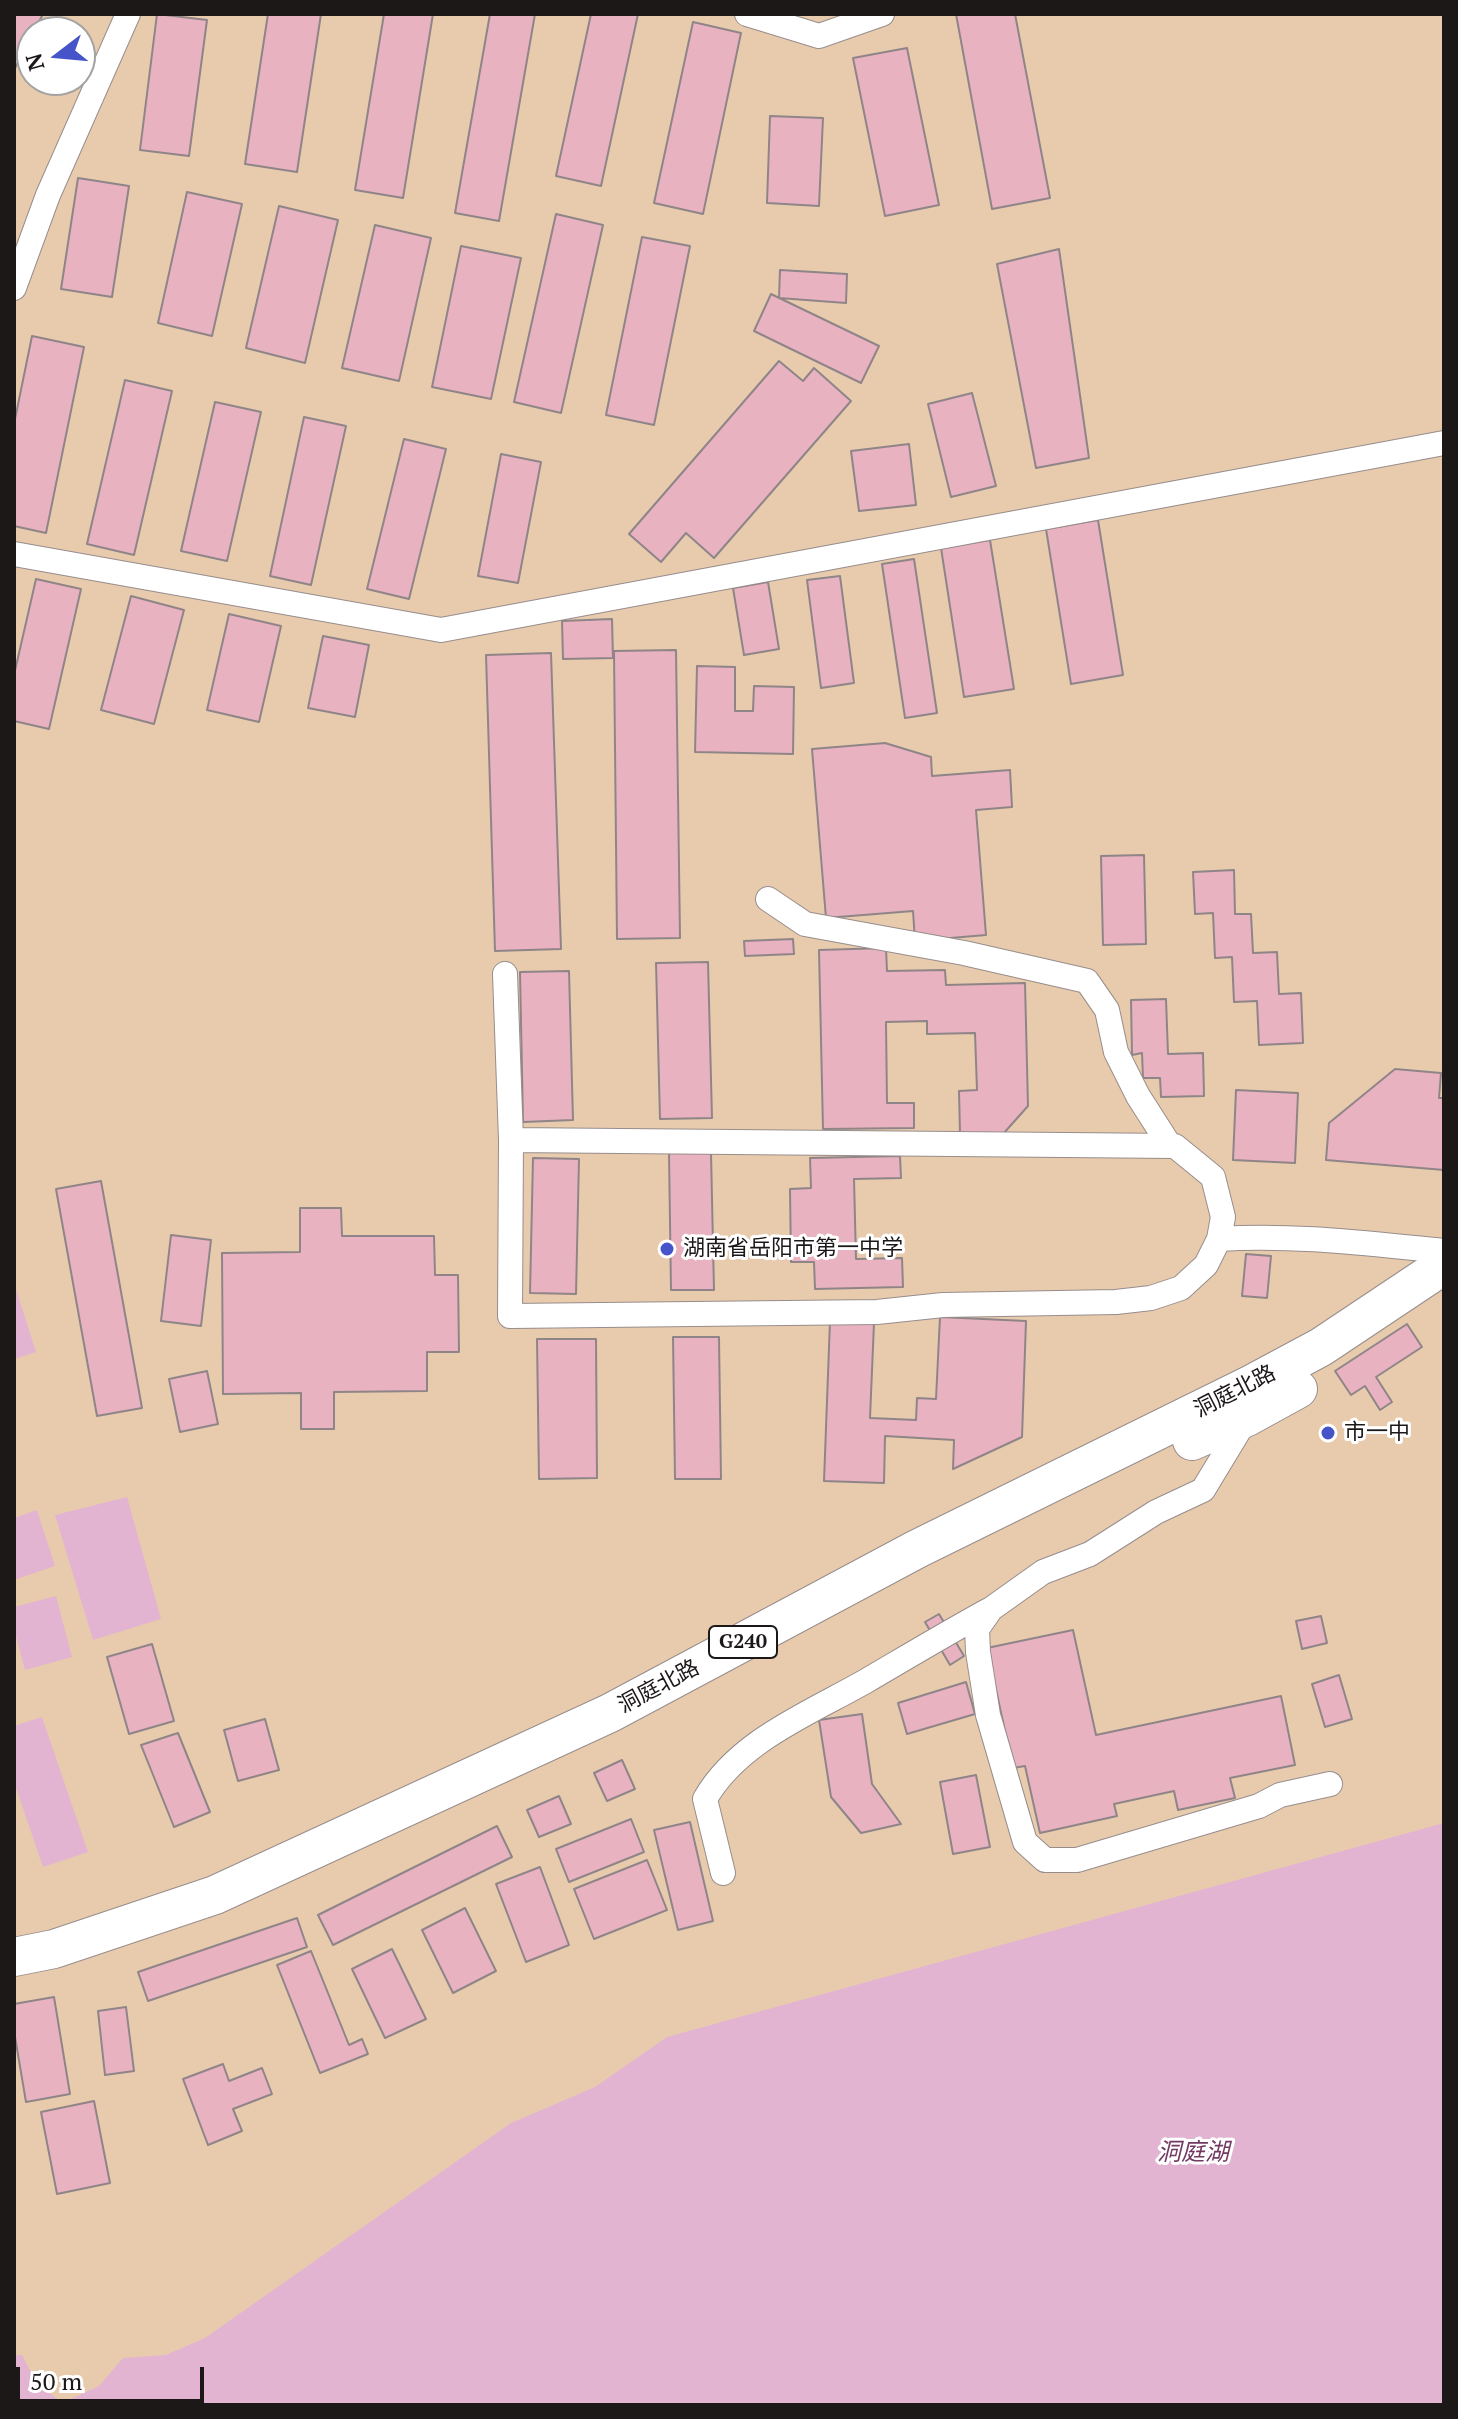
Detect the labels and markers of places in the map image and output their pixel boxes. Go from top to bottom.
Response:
place label: 湖南省岳阳市第一中学 [683,1236,903,1262]
marker: 湖南省岳阳市第一中学 [658,1240,676,1258]
place label: 市一中 [1344,1420,1410,1446]
marker: 市一中 [1319,1424,1337,1442]

